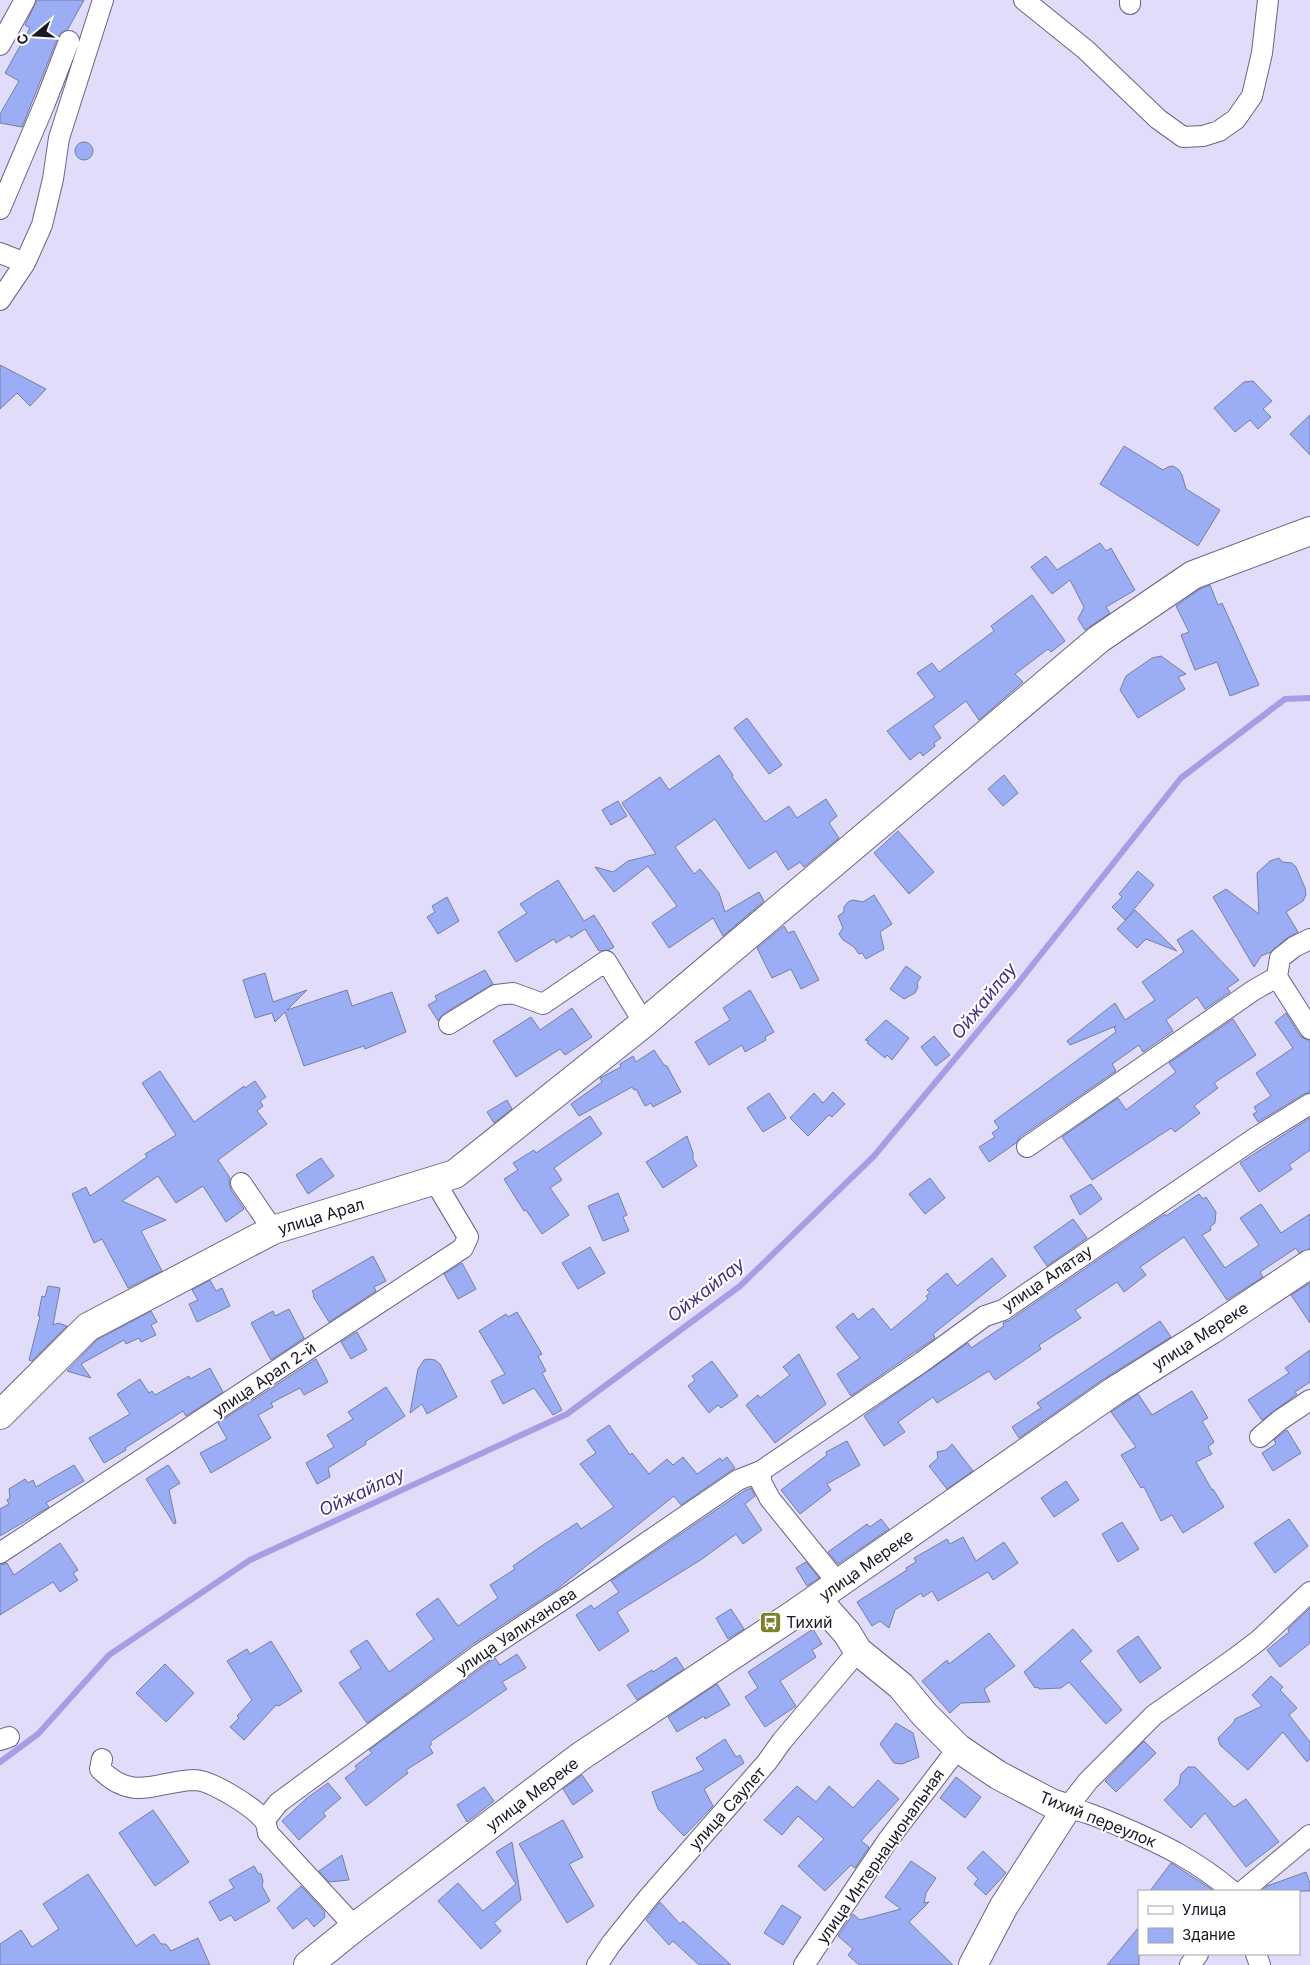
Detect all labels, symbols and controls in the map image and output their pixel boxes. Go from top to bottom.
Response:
north arrow [10,10,60,60]
text: С [12,32,32,47]
water label: Ойжайлау [947,958,1021,1043]
street label: улица Арал [275,1193,367,1239]
street label: улица Алатау [998,1241,1096,1315]
water label: Ойжайлау [663,1252,749,1326]
street label: улица Мереке [1148,1298,1252,1374]
street label: улица Арал 2-й [209,1337,319,1421]
water label: Ойжайлау [316,1462,409,1520]
street label: улица Мереке [815,1525,917,1605]
street label: улица Уалиханова [452,1583,580,1679]
bus stop icon: Тихий [758,1610,782,1634]
place label: Тихий [786,1612,833,1632]
street label: улица Мереке [482,1753,582,1835]
street label: улица Саулет [685,1762,770,1854]
street label: улица Интернациональная [812,1765,948,1947]
street label: Тихий переулок [1037,1786,1160,1852]
legend [1138,1890,1300,1955]
text: Улица [1182,1900,1226,1919]
text: Здание [1182,1925,1236,1944]

